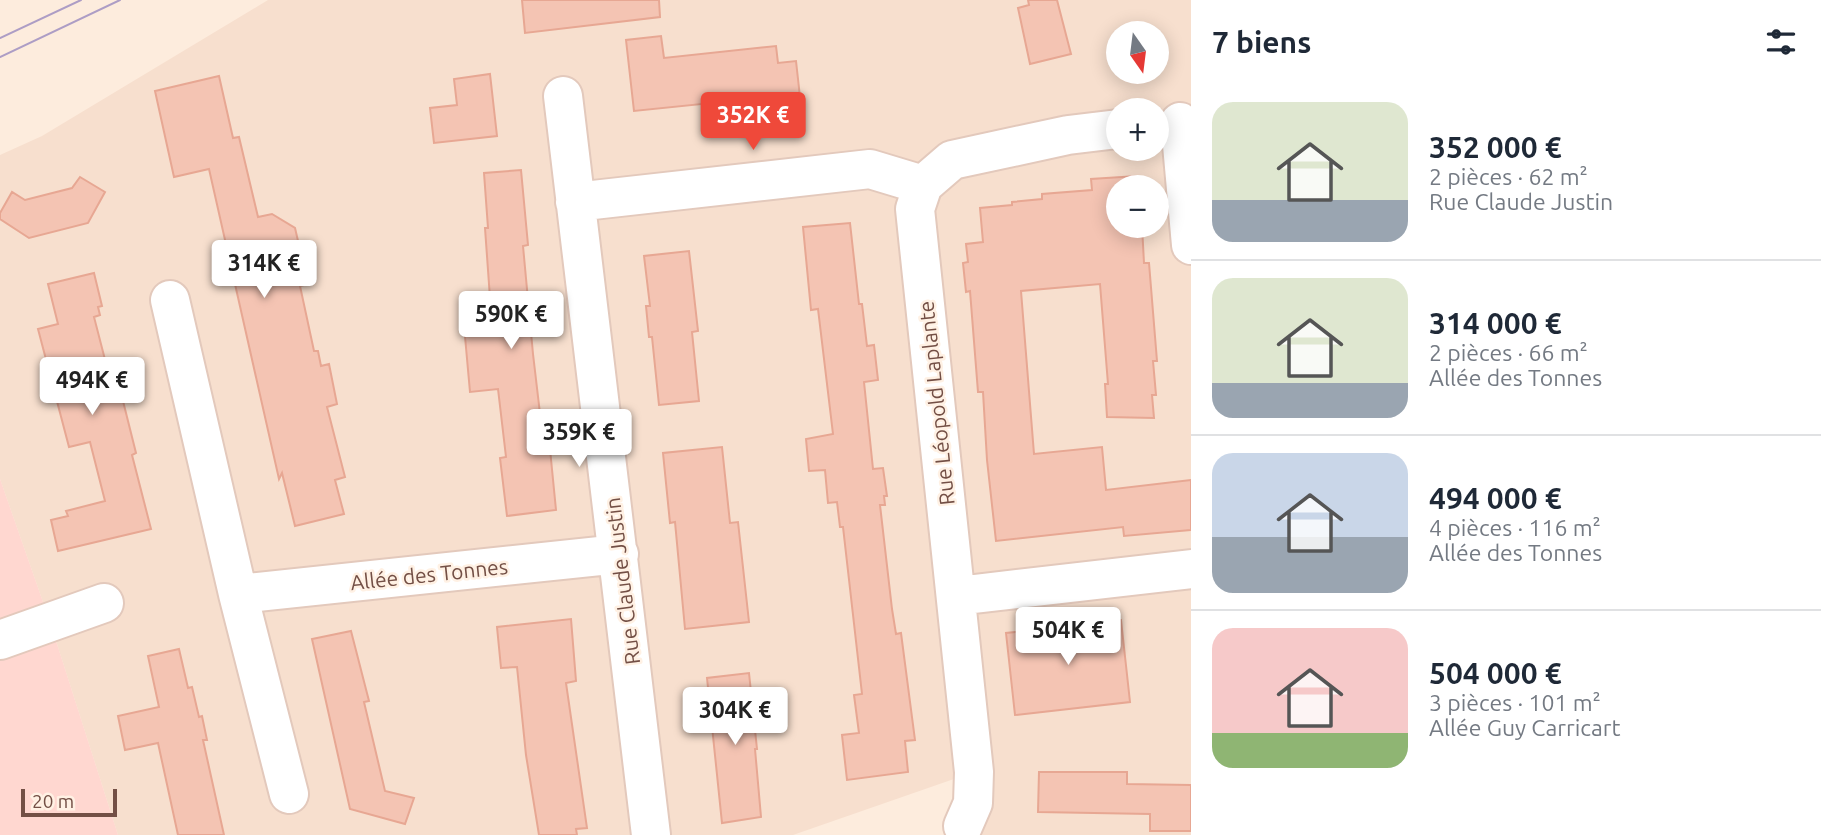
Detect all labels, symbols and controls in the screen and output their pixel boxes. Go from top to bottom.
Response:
north arrow [1106,21,1169,84]
map controls [1106,21,1169,238]
icon: filters [1762,23,1800,61]
text: 7 biens [1212,25,1311,59]
pin: 352K € [696,92,810,152]
button: + [1106,98,1169,161]
text: 352K € [717,102,789,127]
icon: home [1268,130,1352,214]
text: 352 000 € [1429,130,1562,164]
text: 2 pièces · 62 m² [1429,164,1588,189]
button: − [1106,175,1169,238]
text: Rue Claude Justin [1429,189,1613,214]
pin: 314K € [207,240,321,300]
text: 314K € [228,250,300,275]
pin: 590K € [454,292,568,351]
street label: Rue Léopold Laplante [913,300,959,506]
text: 590K € [475,301,547,326]
icon: home [1268,306,1352,390]
text: 314 000 € [1429,306,1562,340]
text: 2 pièces · 66 m² [1429,340,1588,365]
pin: 494K € [35,358,149,417]
text: Allée des Tonnes [1429,365,1602,390]
text: 494K € [56,367,128,392]
pin: 359K € [522,410,636,469]
text: 359K € [543,419,615,444]
icon: home [1268,481,1352,565]
text: 494 000 € [1429,481,1562,515]
street label: Rue Claude Justin [600,496,644,666]
text: 4 pièces · 116 m² [1429,515,1601,540]
text: Allée des Tonnes [1429,540,1602,565]
street label: Allée des Tonnes [349,554,509,594]
pin: 504K € [1011,608,1125,667]
text: 504K € [1032,617,1104,642]
icon: home [1268,656,1352,740]
text: 504 000 € [1429,656,1562,690]
pin: 304K € [678,688,792,747]
text: 3 pièces · 101 m² [1429,690,1601,715]
text: 304K € [699,697,771,722]
text: Allée Guy Carricart [1429,715,1621,740]
scale bar [21,786,117,818]
text: 20 m [32,790,74,812]

